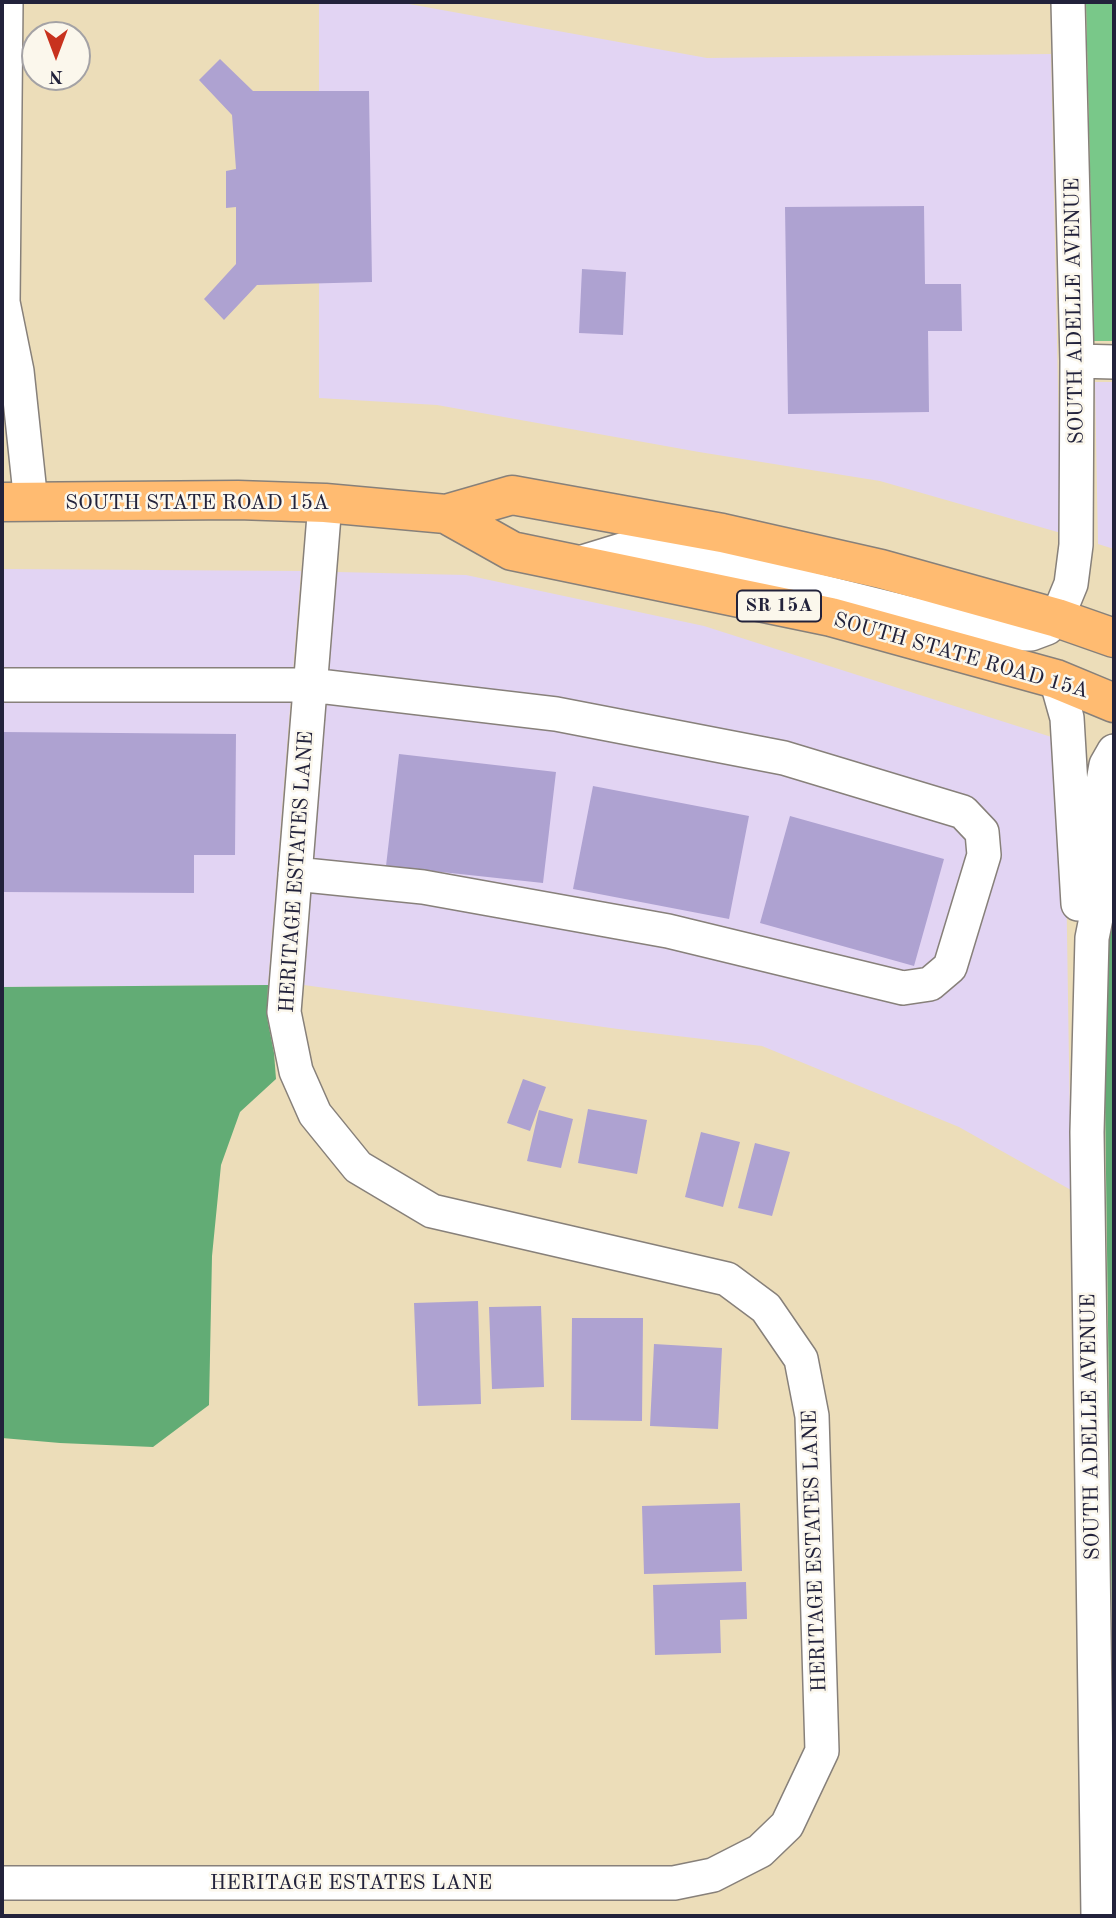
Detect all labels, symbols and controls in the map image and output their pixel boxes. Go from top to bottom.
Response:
north arrow [21,21,91,91]
text: N [49,66,63,85]
street label: SOUTH ADELLE AVENUE [1060,177,1090,445]
street label: SOUTH STATE ROAD 15A [65,490,329,516]
road number: SR 15A [737,590,821,622]
street label: SOUTH STATE ROAD 15A [831,608,1091,704]
street label: HERITAGE ESTATES LANE [275,730,319,1014]
street label: SOUTH ADELLE AVENUE [1076,1293,1106,1561]
street label: HERITAGE ESTATES LANE [797,1409,833,1693]
street label: HERITAGE ESTATES LANE [210,1870,492,1896]

